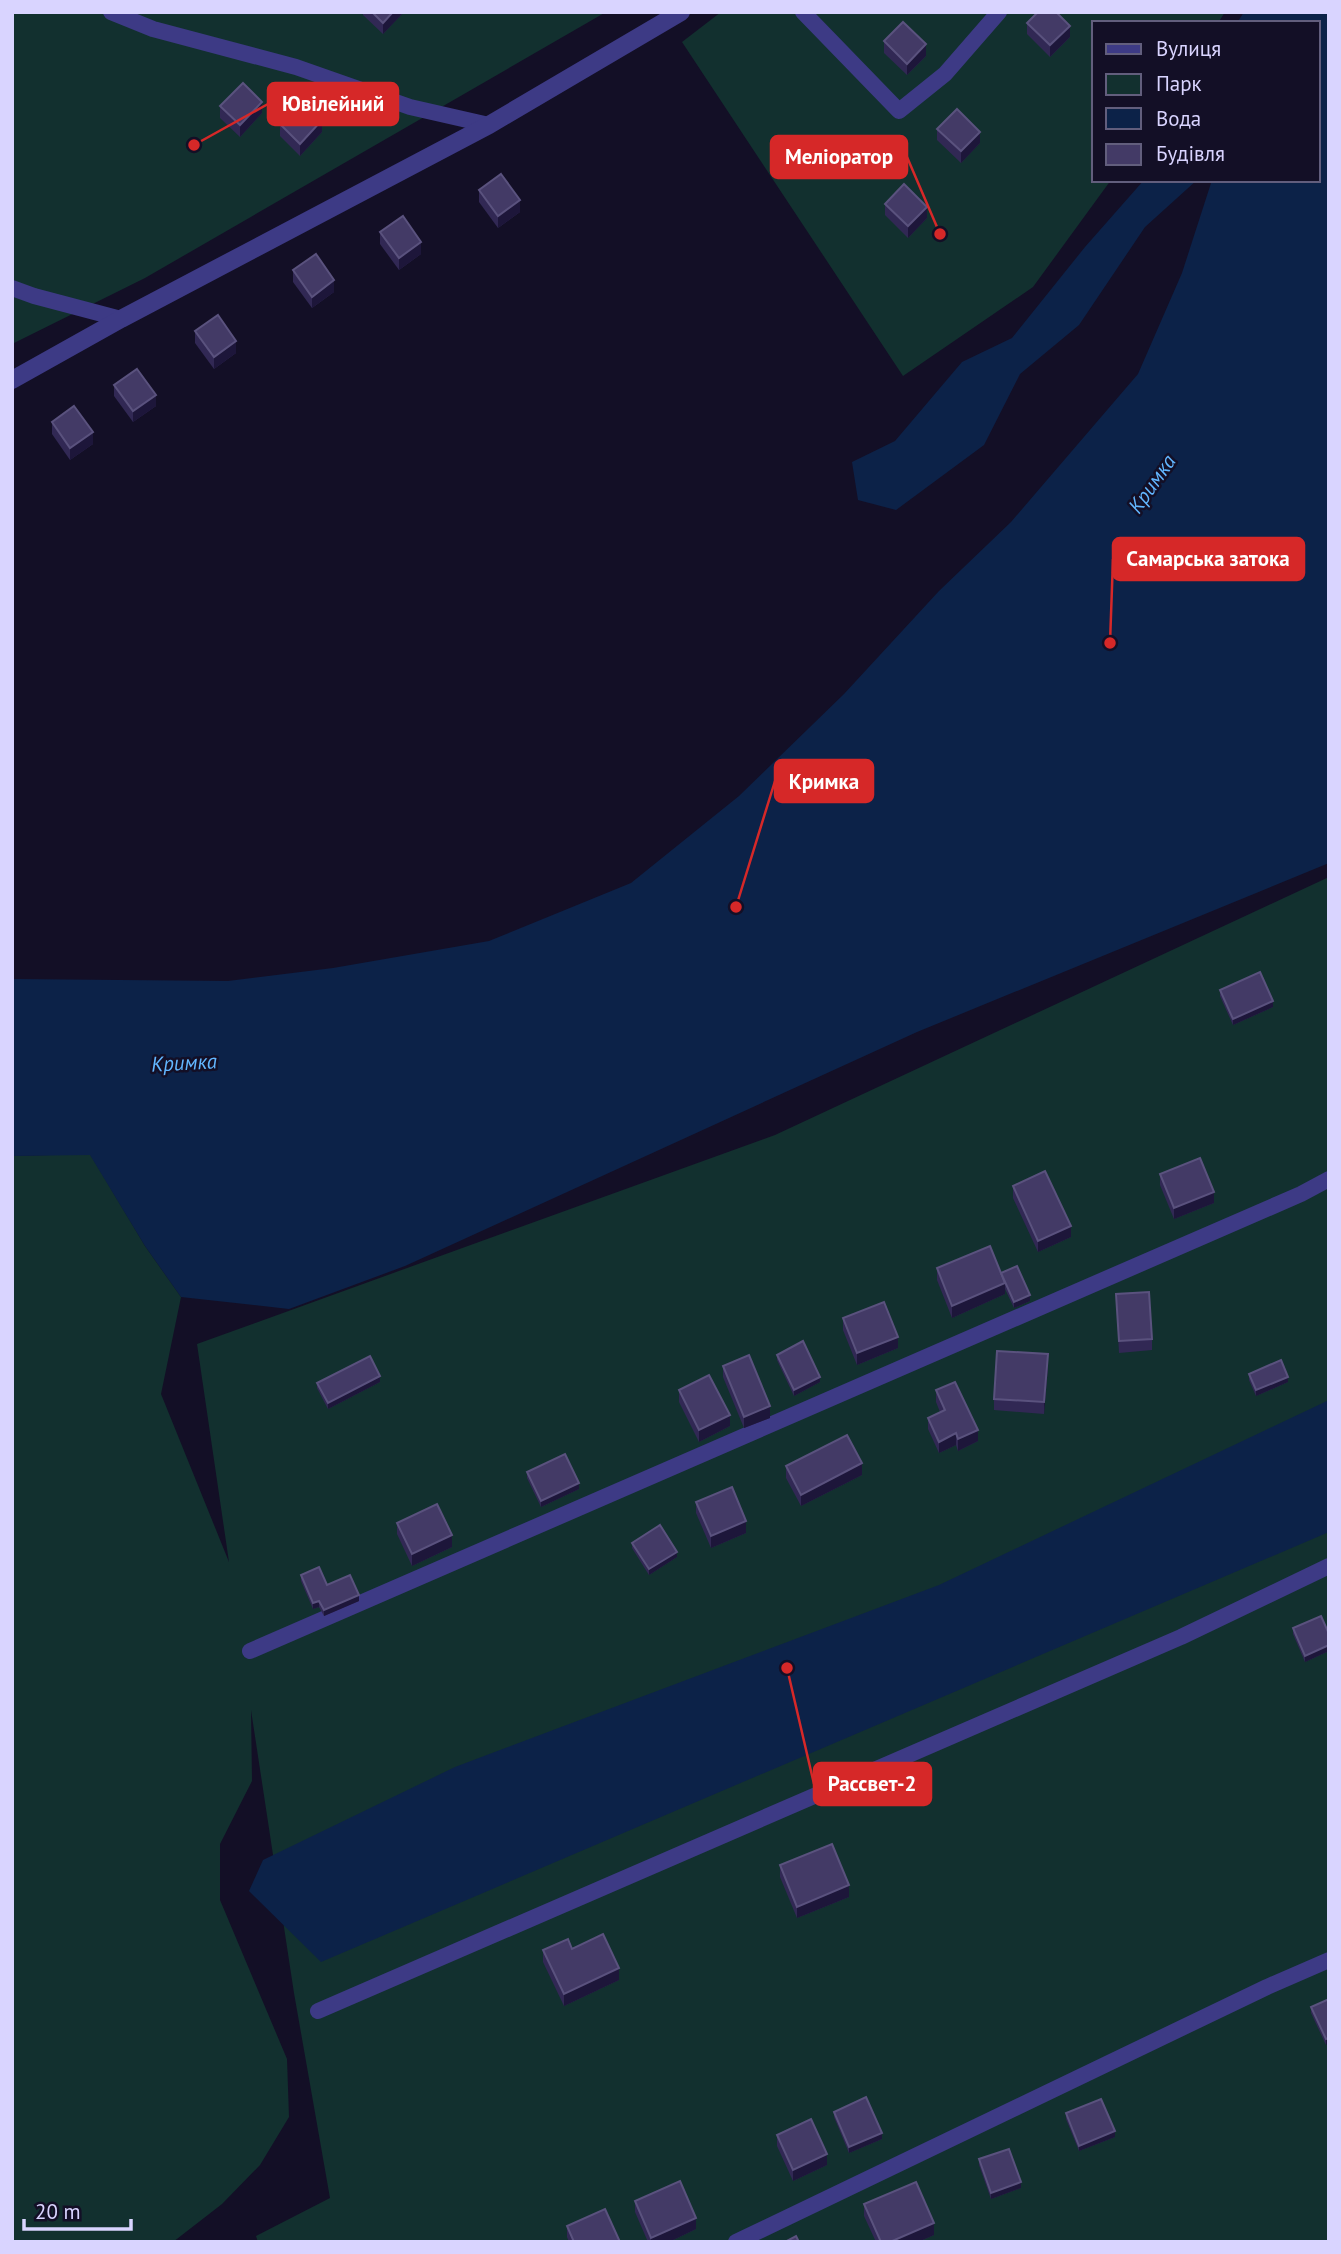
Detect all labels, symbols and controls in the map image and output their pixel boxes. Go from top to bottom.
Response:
legend [1092,21,1320,182]
text: Вулиця [1156,35,1221,62]
text: Парк [1156,70,1202,97]
callout: Ювілейний [268,83,398,125]
text: Ювілейний [282,90,384,117]
text: Вода [1156,105,1201,132]
callout: Меліоратор [771,136,907,178]
text: Будівля [1156,140,1225,167]
text: Меліоратор [785,143,893,170]
water label: Кримка [1122,448,1182,518]
callout: Самарська затока [1113,538,1304,580]
text: Самарська затока [1126,545,1290,572]
callout: Кримка [775,760,873,802]
text: Кримка [789,768,859,795]
water label: Кримка [150,1047,218,1078]
callout: Рассвет-2 [814,1763,931,1805]
text: Рассвет-2 [828,1770,916,1797]
scale bar [24,2188,131,2232]
text: 20 m [35,2198,81,2225]

